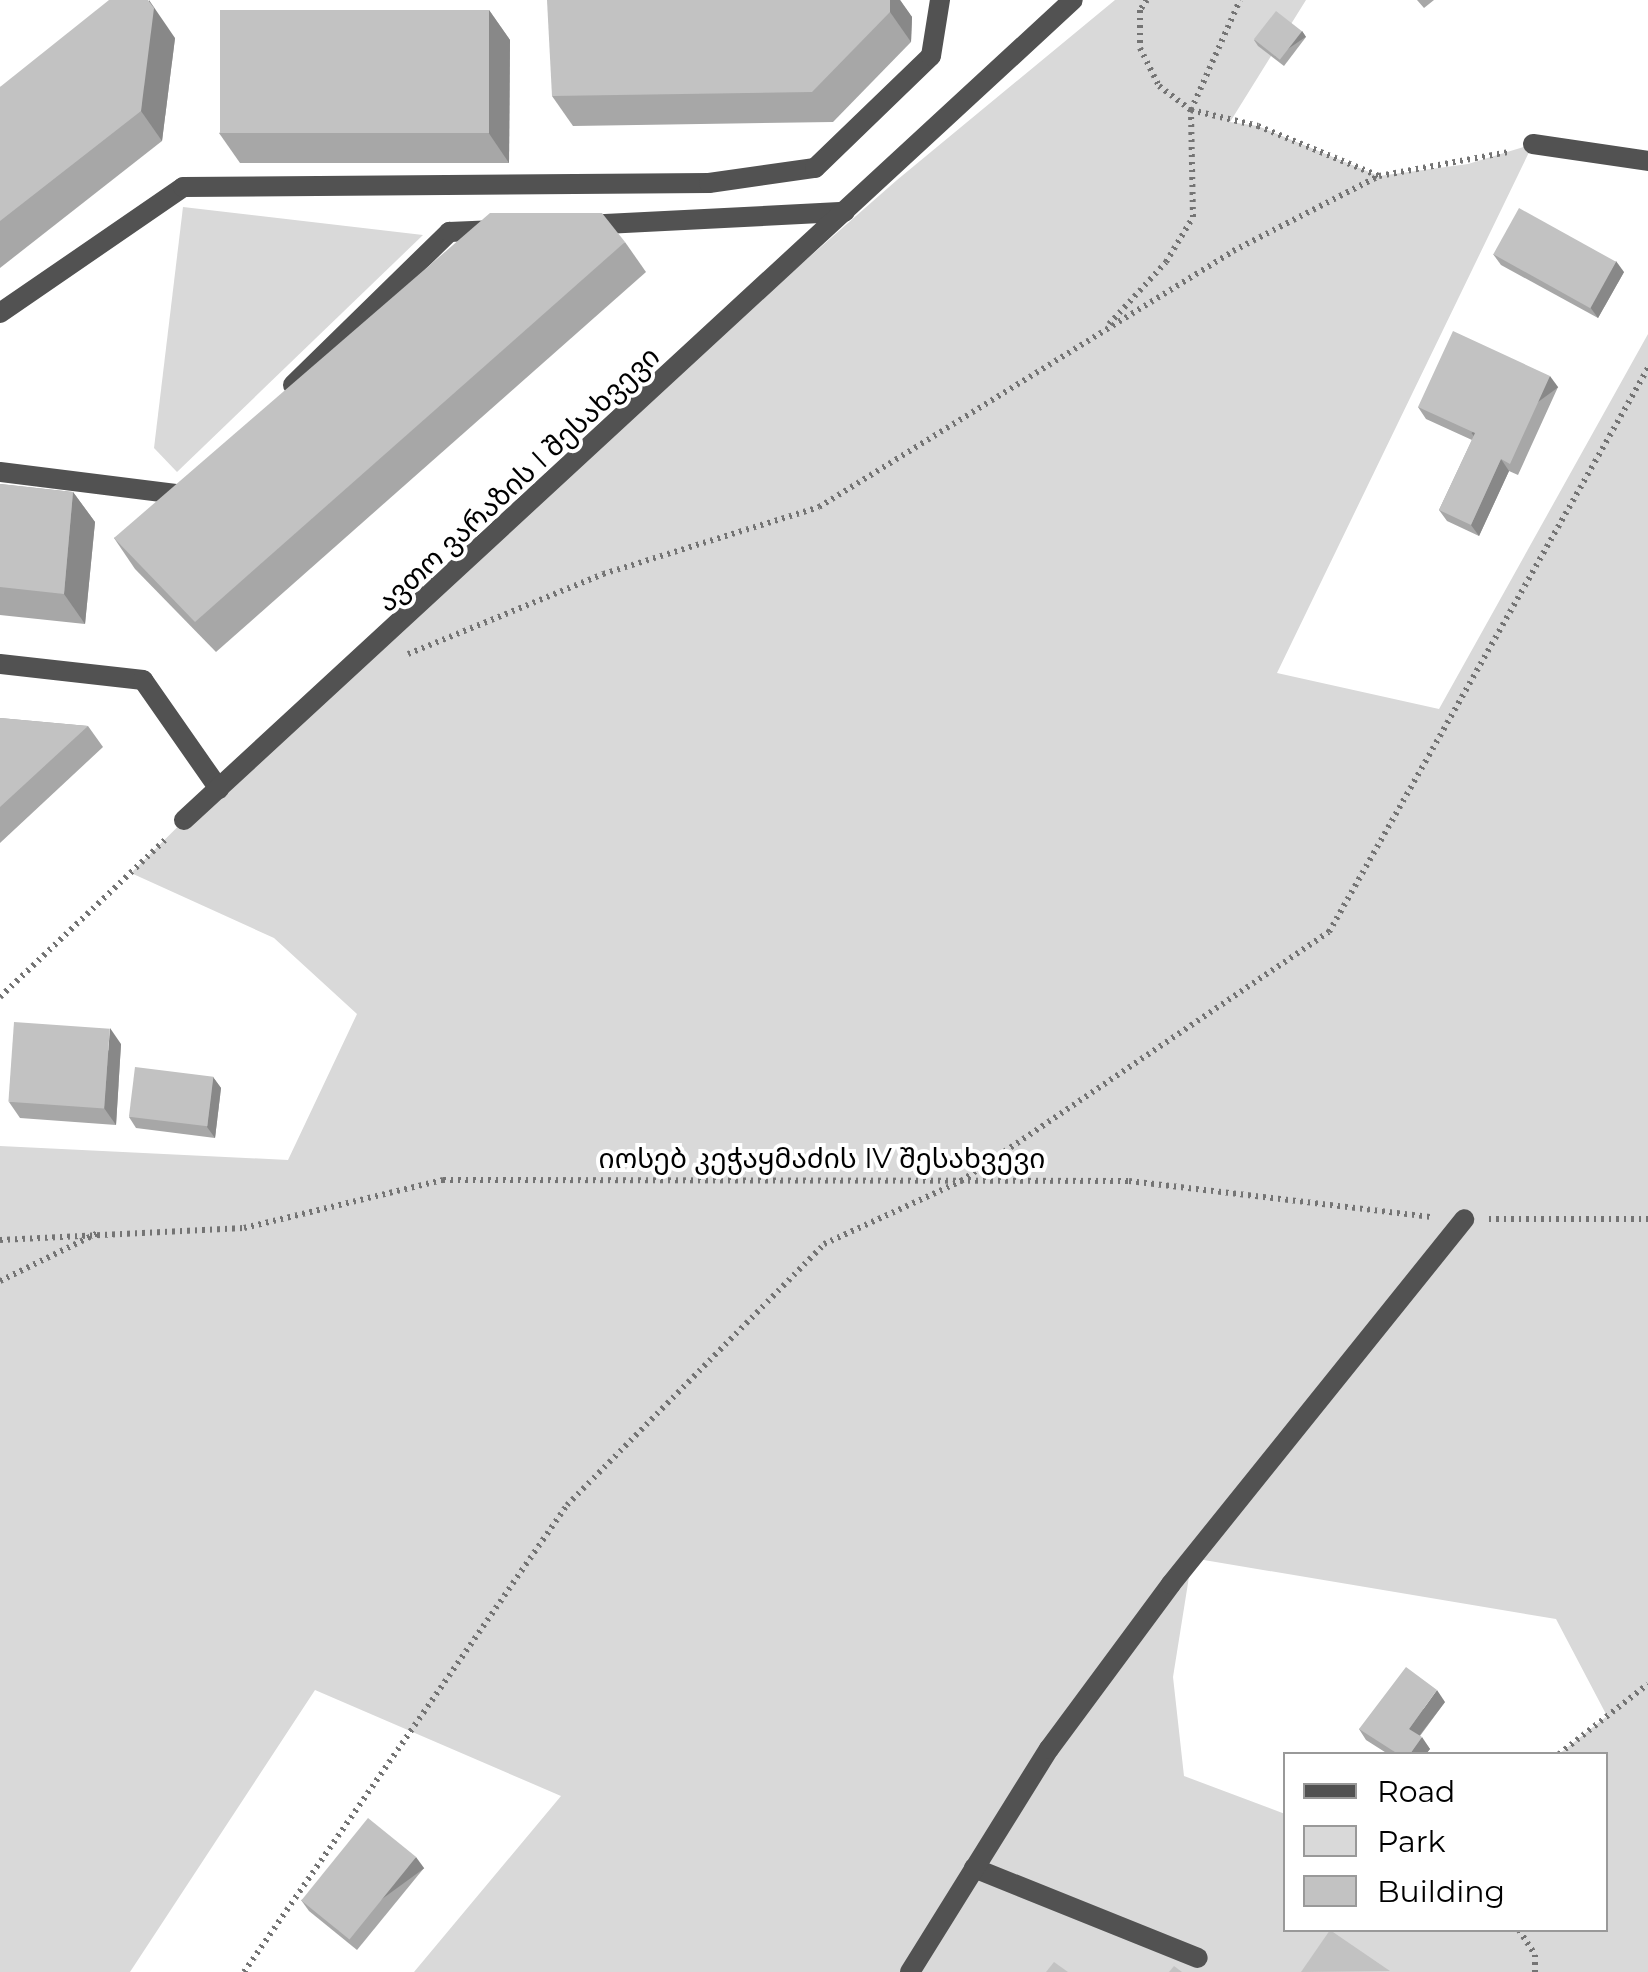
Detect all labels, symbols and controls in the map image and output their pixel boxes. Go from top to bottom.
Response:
street label: ავთო ვარაზის I შესახვევი [370,339,666,619]
street label: იოსებ კეჭაყმაძის IV შესახვევი [599,1141,1045,1175]
legend [1283,1752,1608,1932]
text: Road [1377,1773,1455,1810]
text: Park [1377,1823,1446,1860]
text: Building [1377,1873,1505,1910]

